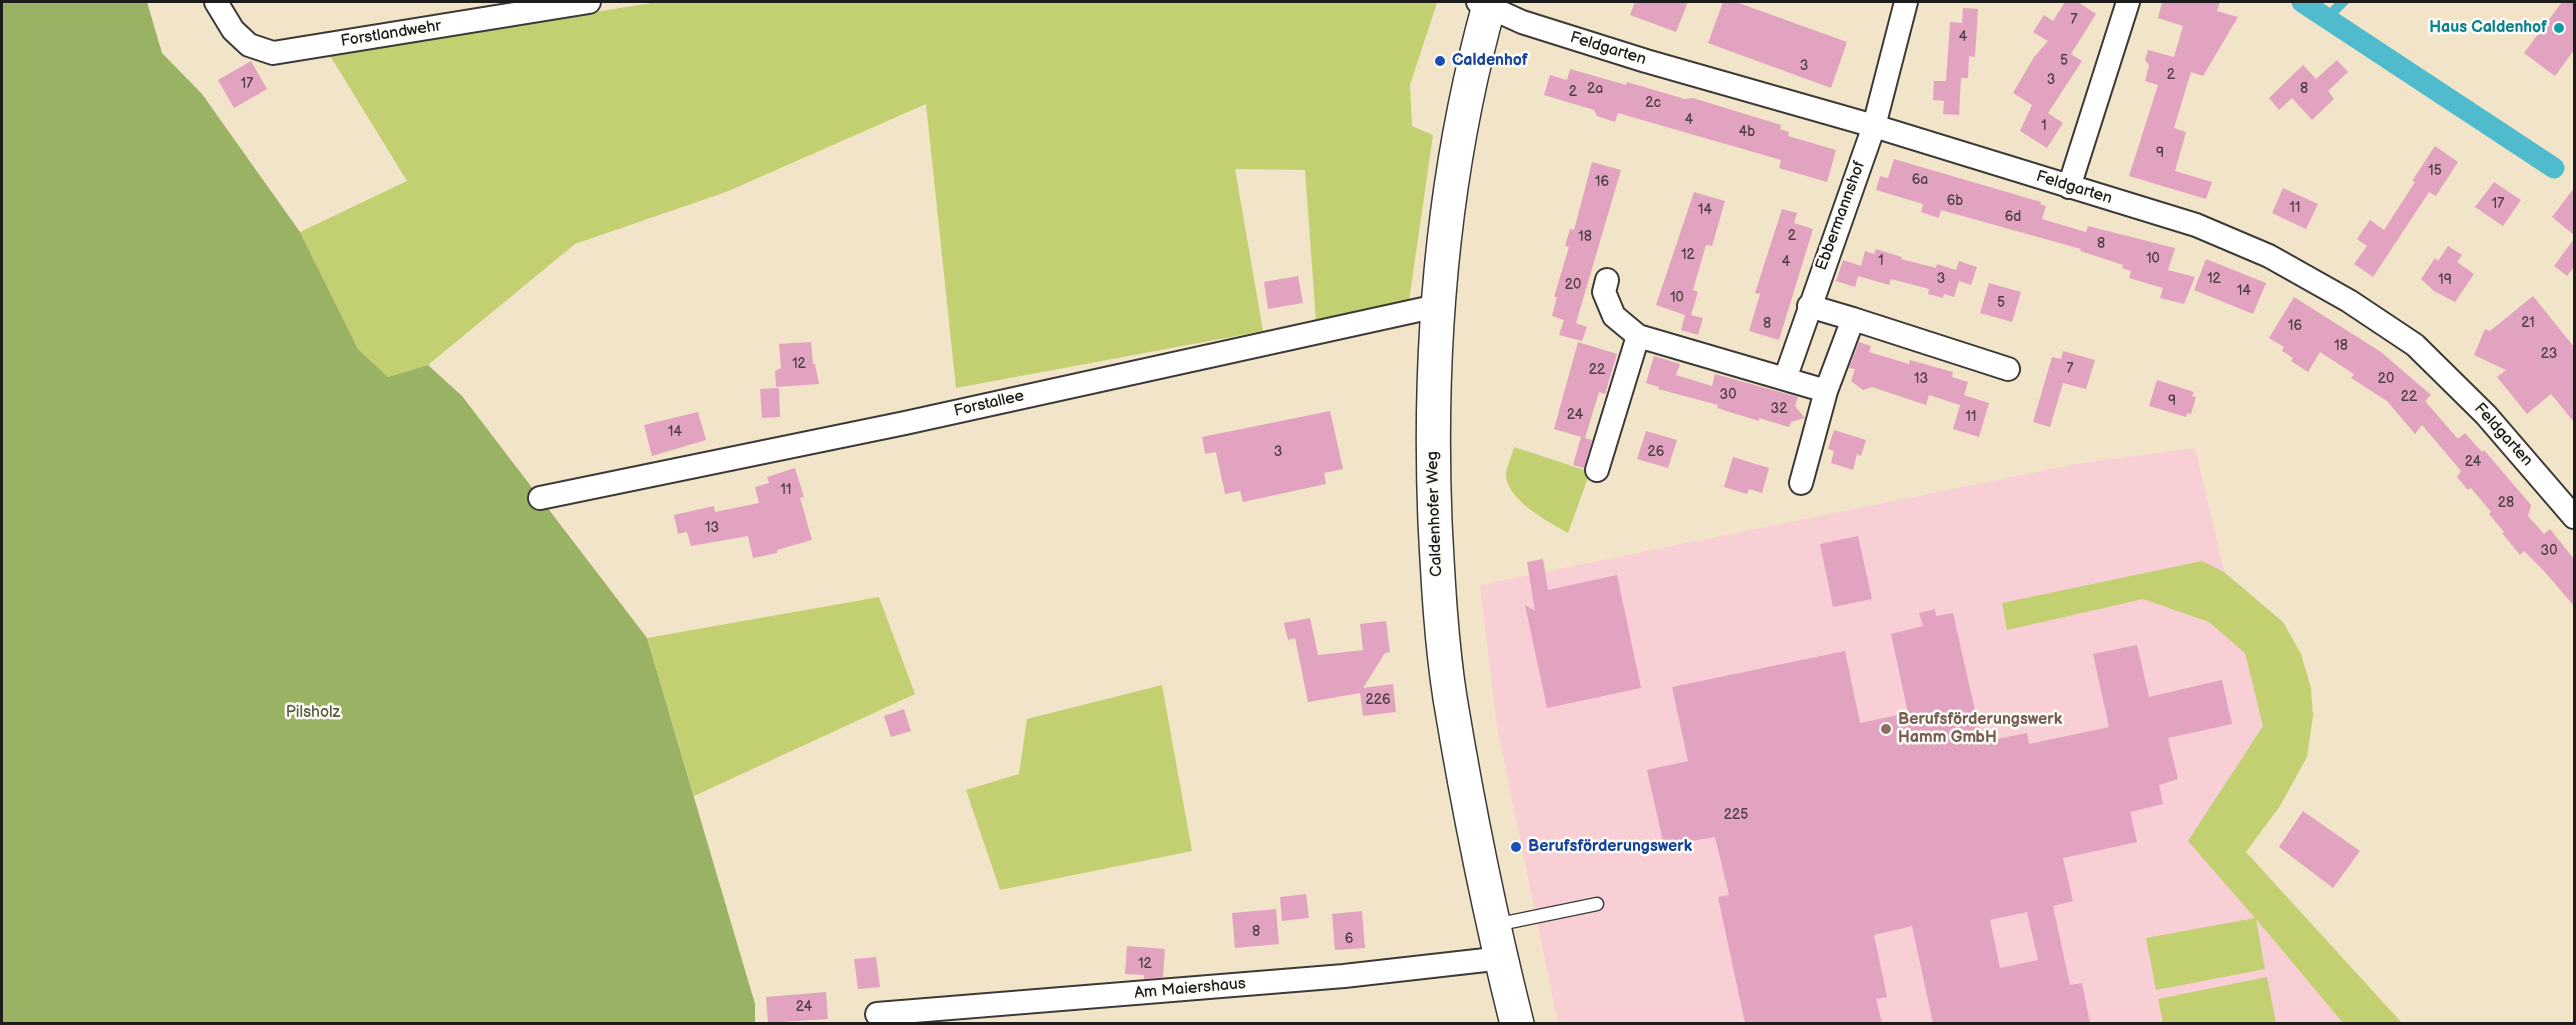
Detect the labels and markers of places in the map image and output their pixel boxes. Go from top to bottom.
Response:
place label: Haus Caldenhof [2429,18,2547,38]
marker: Haus Caldenhof [2552,21,2566,35]
place label: Caldenhof [1452,51,1528,71]
marker: Caldenhof [1433,54,1447,68]
place label: Berufsförderungswerk Hamm GmbH [1898,710,2062,748]
marker: Berufsförderungswerk Hamm GmbH [1879,722,1893,736]
place label: Berufsförderungswerk [1528,837,1692,857]
marker: Berufsförderungswerk [1509,840,1523,854]

